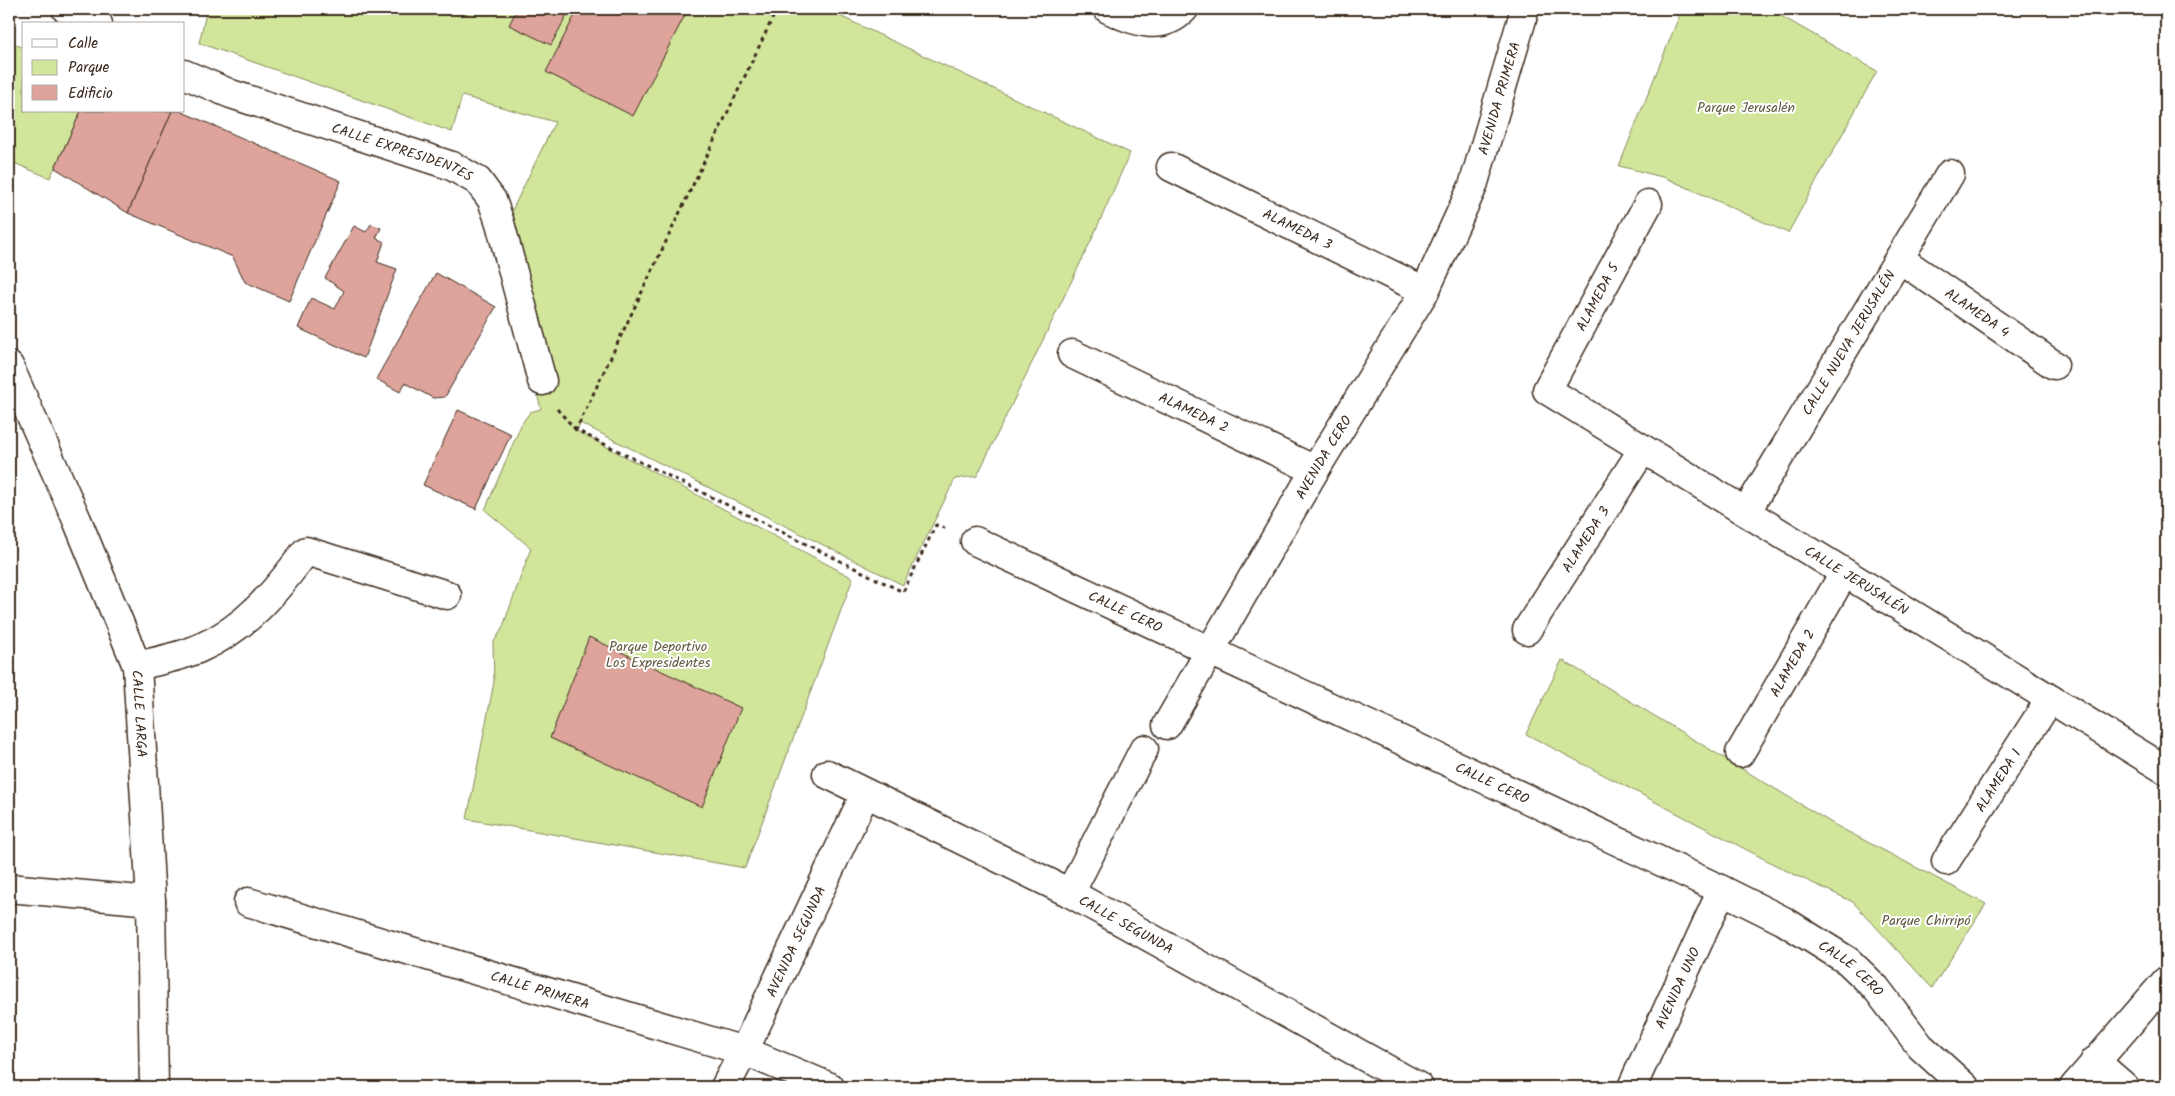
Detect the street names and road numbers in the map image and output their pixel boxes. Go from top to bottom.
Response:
street label: AVENIDA PRIMERA [1473,39,1527,158]
street label: CALLE EXPRESIDENTES [329,118,477,188]
street label: ALAMEDA 3 [1259,203,1336,256]
street label: ALAMEDA 5 [1571,258,1626,336]
street label: CALLE NUEVA JERUSALÉN [1797,266,1902,420]
street label: ALAMEDA 4 [1940,283,2014,344]
street label: ALAMEDA 2 [1155,387,1232,439]
street label: AVENIDA CERO [1290,411,1358,504]
street label: ALAMEDA 3 [1557,502,1616,577]
street label: CALLE JERUSALÉN [1800,541,1913,622]
street label: CALLE CERO [1084,585,1166,639]
street label: ALAMEDA 2 [1765,625,1821,702]
street label: CALLE LARGA [125,669,152,758]
street label: ALAMEDA 1 [1970,745,2027,817]
street label: CALLE CERO [1451,757,1533,811]
street label: AVENIDA SEGUNDA [761,882,832,1001]
street label: CALLE SEGUNDA [1074,890,1177,960]
street label: CALLE CERO [1814,935,1889,1002]
street label: AVENIDA UNO [1650,943,1707,1033]
street label: CALLE PRIMERA [488,965,592,1016]

